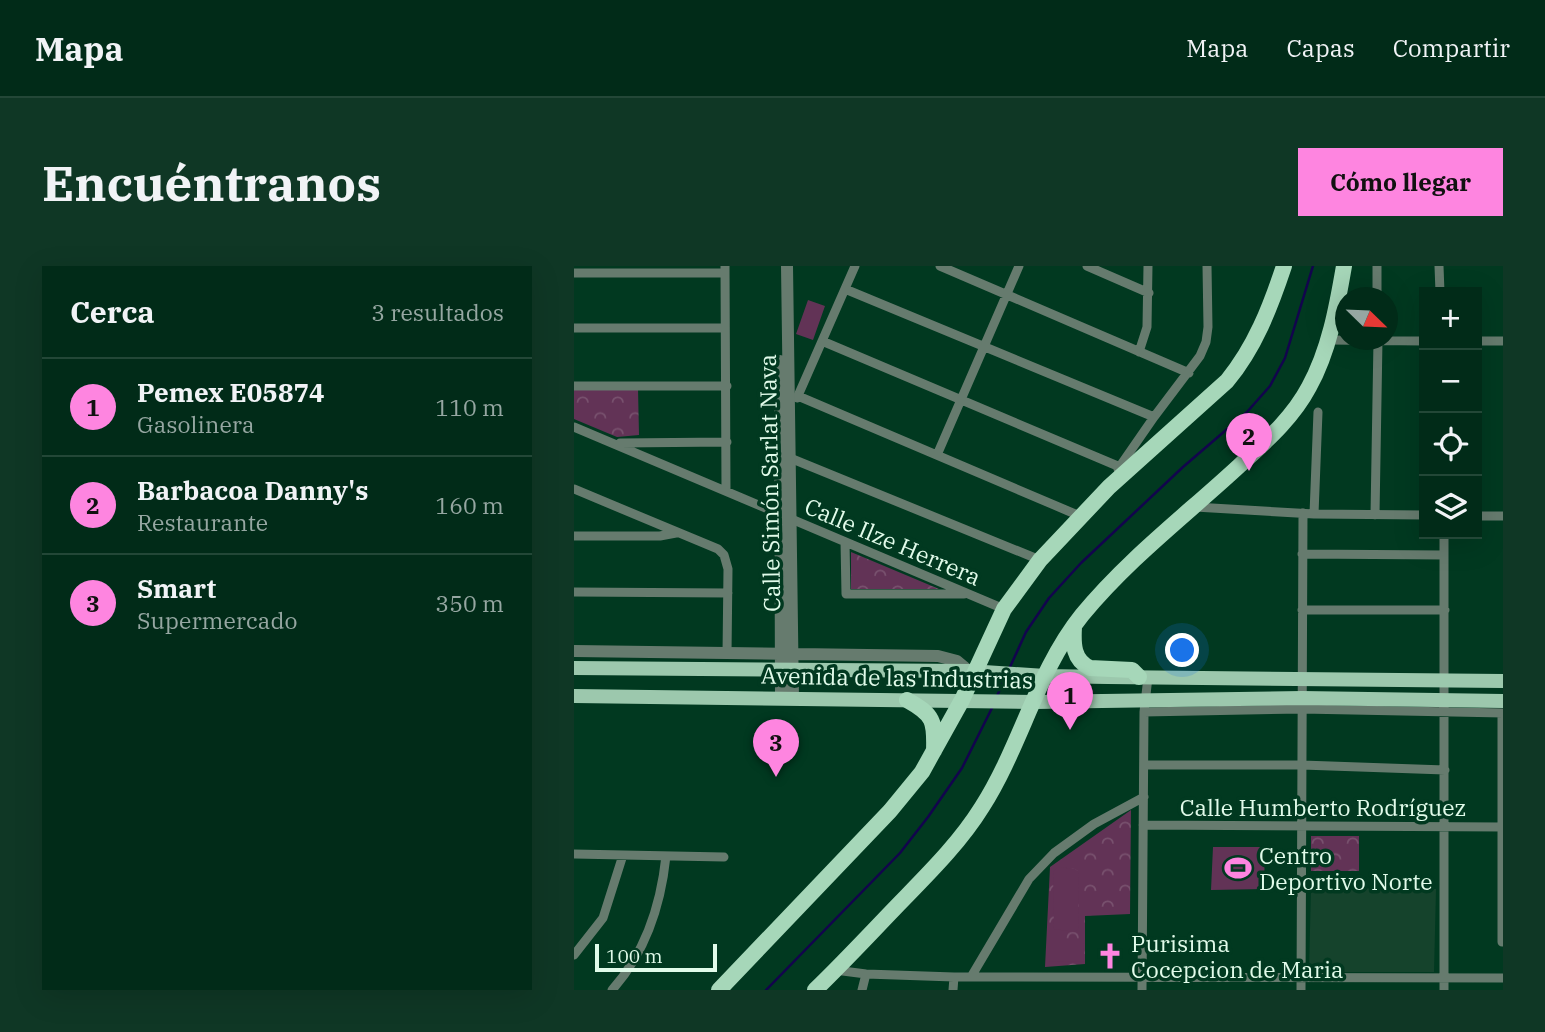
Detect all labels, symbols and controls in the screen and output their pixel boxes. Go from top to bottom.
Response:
text: Mapa [35,27,123,70]
text: Mapa [1186,32,1248,64]
text: Capas [1286,32,1355,64]
text: Compartir [1393,32,1510,64]
button: Cómo llegar [1298,148,1503,216]
text: Encuéntranos [42,151,381,214]
north arrow [1335,287,1398,350]
map controls [1419,287,1482,539]
button: + [1419,287,1482,350]
text: Cerca [70,292,155,331]
text: 3 resultados [371,297,504,327]
button: − [1419,350,1482,413]
street label: Calle Simón Sarlat Nava [752,354,786,612]
text: Pemex E05874 [137,375,325,409]
text: 1 [86,392,100,422]
text: 110 m [435,392,504,422]
text: Gasolinera [137,409,254,439]
pin: 2 [1226,413,1272,471]
button: locate [1419,413,1482,476]
text: Barbacoa Danny's [137,473,368,507]
button: layers [1419,476,1482,539]
text: 2 [86,490,100,520]
text: 160 m [435,490,504,520]
street label: Calle Ilze Herrera [800,490,986,592]
text: Restaurante [137,507,268,537]
text: Smart [137,571,216,605]
text: 3 [86,588,100,618]
text: 350 m [435,588,504,618]
text: Supermercado [137,605,297,635]
your location [1165,633,1199,667]
street label: Avenida de las Industrias [761,660,1033,694]
pin: 1 [1047,672,1093,730]
pin: 3 [753,719,799,777]
street label: Calle Humberto Rodríguez [1180,792,1466,822]
place label: Centro Deportivo Norte [1259,840,1433,896]
sports icon: Centro Deportivo Norte [1223,853,1253,883]
place label: Purisima Cocepcion de Maria [1131,928,1344,984]
scale bar [595,941,718,973]
church icon: Purisima Cocepcion de Maria [1095,941,1125,971]
text: 100 m [606,944,663,968]

